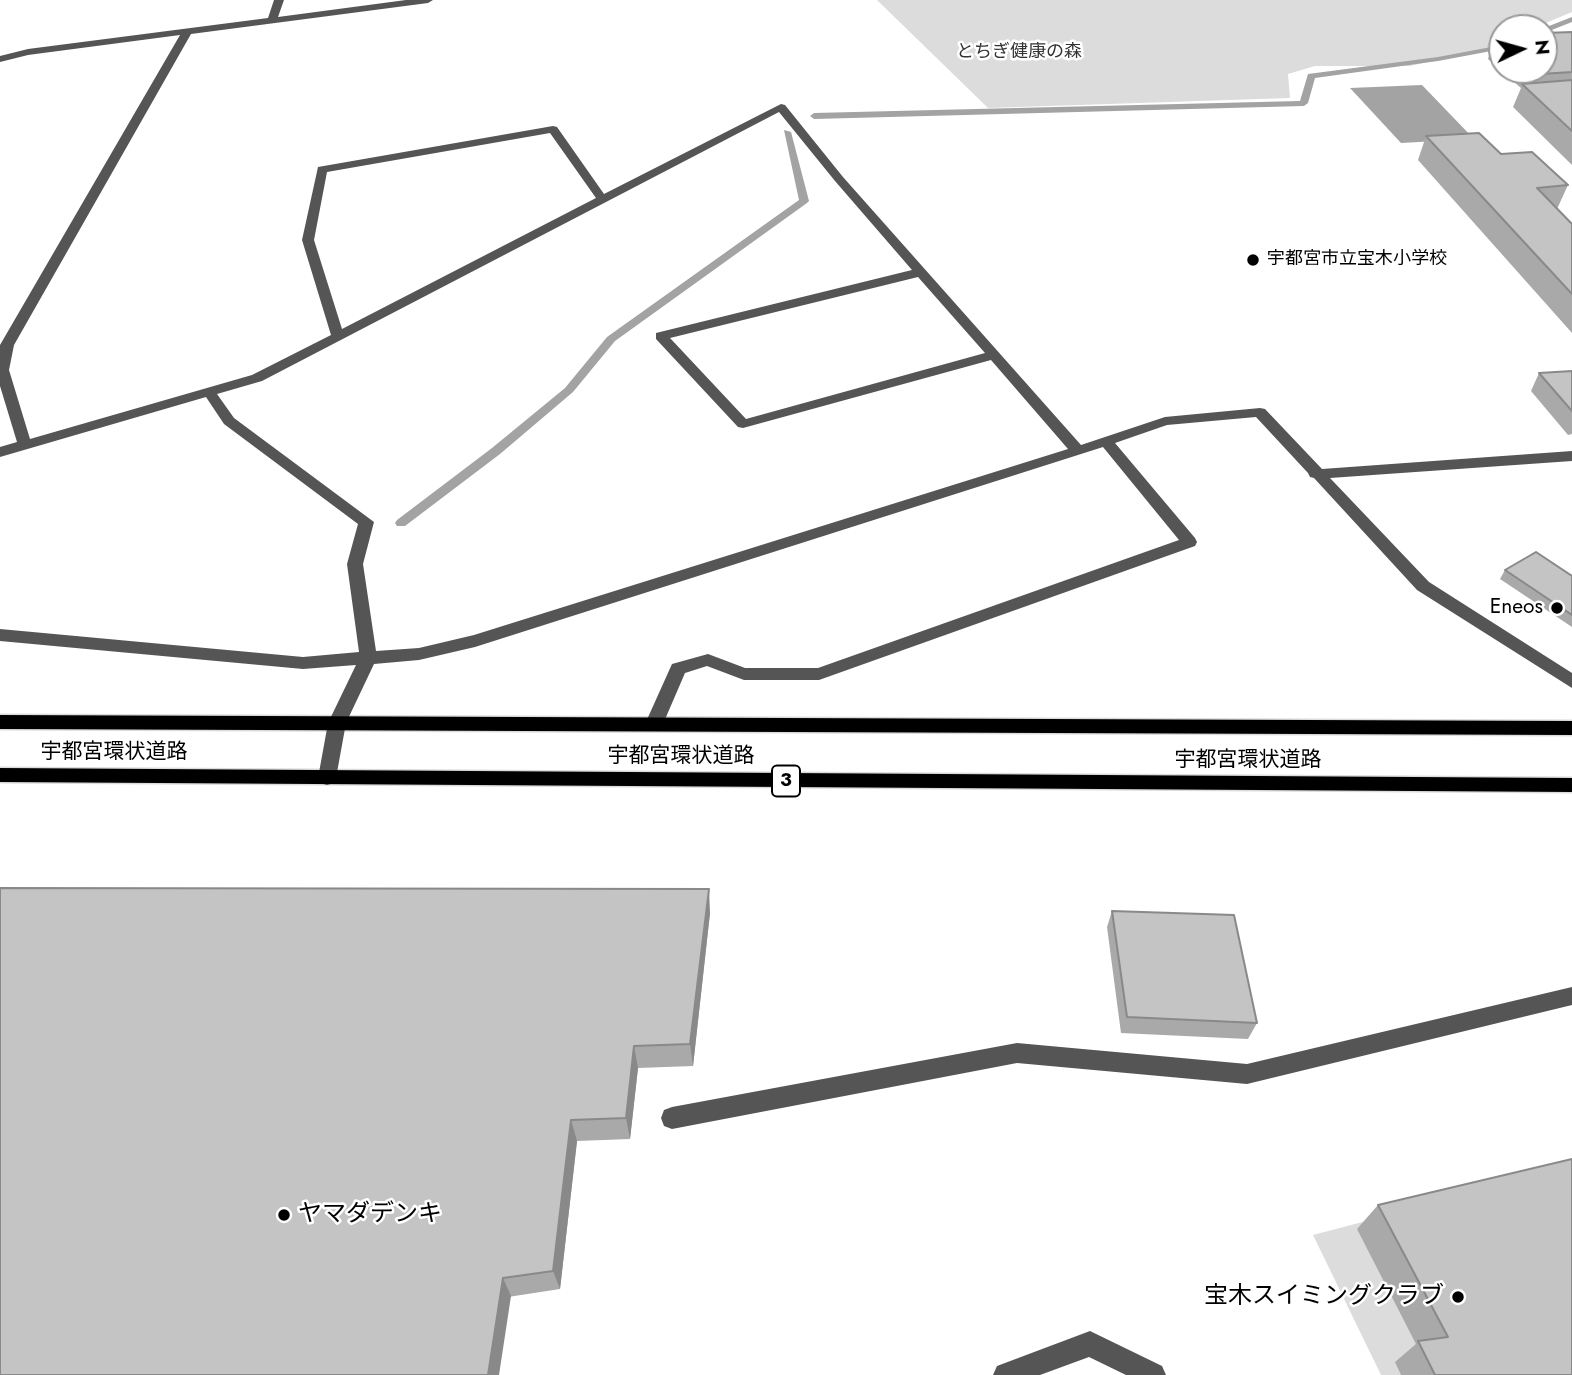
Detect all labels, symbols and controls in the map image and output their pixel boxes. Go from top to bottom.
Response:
north arrow [1488,14,1558,84]
text: N [1528,39,1557,56]
park label: とちぎ健康の森 [956,42,1082,64]
place label: 宇都宮市立宝木小学校 [1267,249,1447,271]
marker: 宇都宮市立宝木小学校 [1245,252,1261,268]
place label: Eneos [1490,595,1543,621]
marker: Eneos [1549,600,1565,616]
street label: 宇都宮環状道路 [41,740,187,766]
street label: 宇都宮環状道路 [608,744,754,770]
street label: 宇都宮環状道路 [1175,748,1321,774]
road number: 3 [772,766,800,796]
place label: ヤマダデンキ [298,1201,442,1229]
marker: ヤマダデンキ [276,1207,292,1223]
place label: 宝木スイミングクラブ [1204,1283,1444,1311]
marker: 宝木スイミングクラブ [1450,1289,1466,1305]

